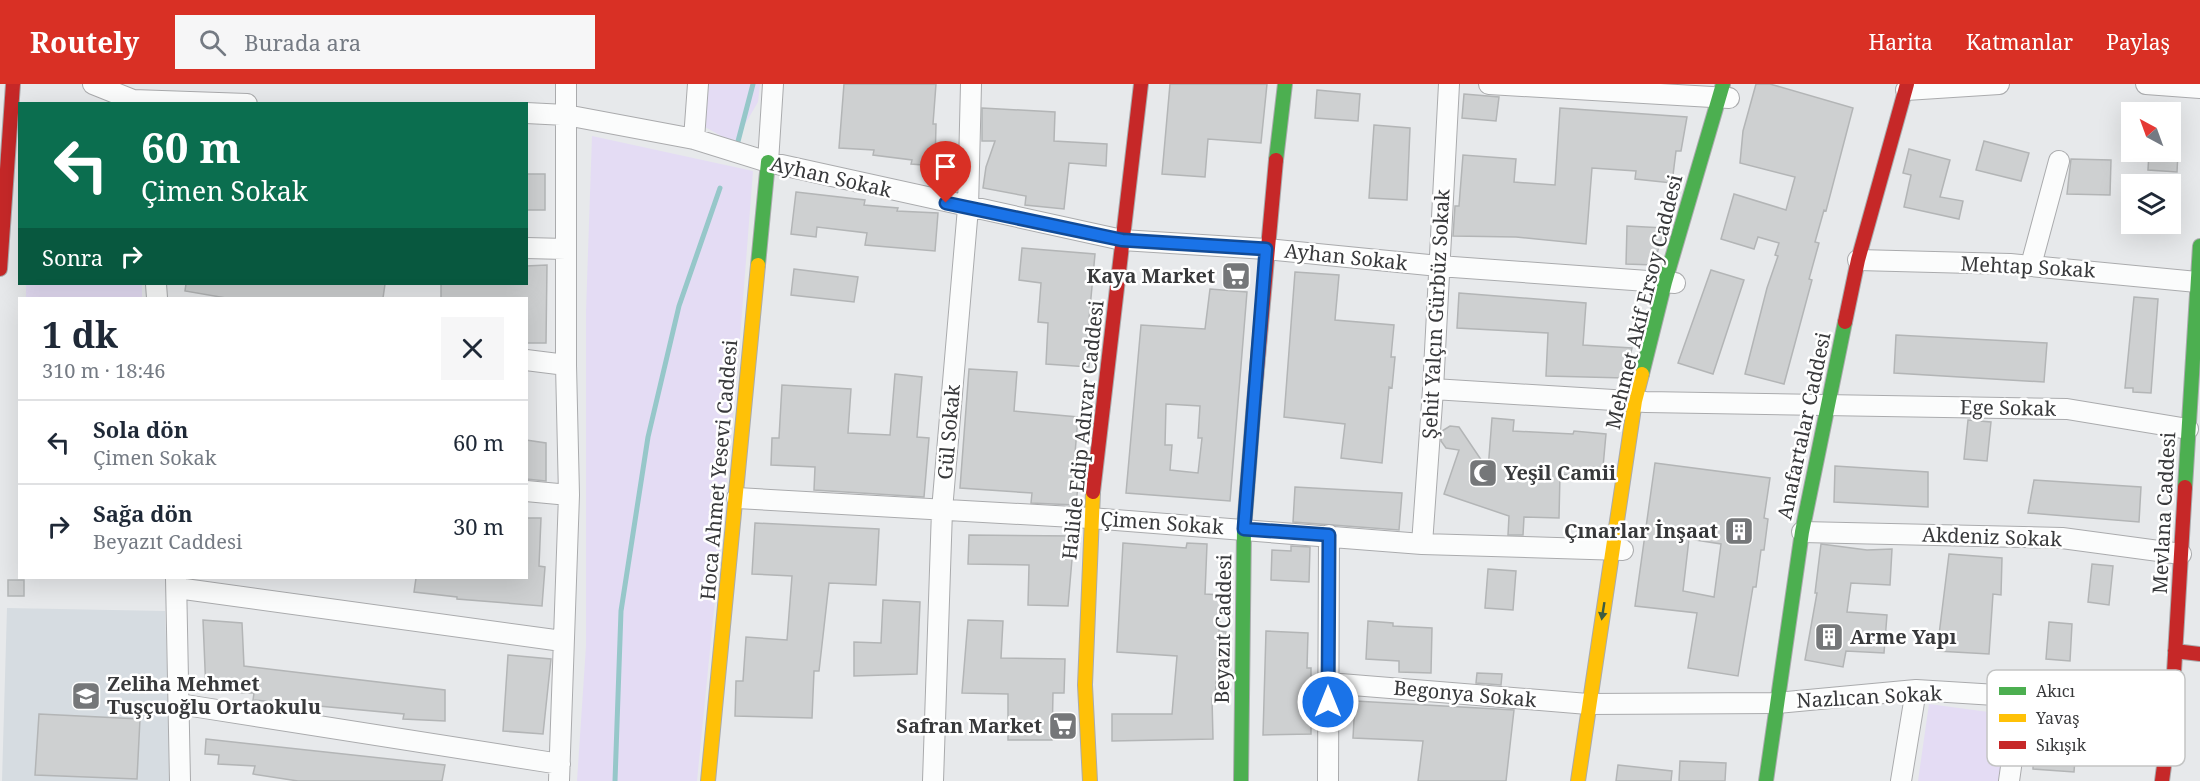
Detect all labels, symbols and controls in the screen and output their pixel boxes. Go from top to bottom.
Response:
search box [175,15,595,69]
text: Routely [30,23,139,61]
icon: search [196,26,229,59]
text: Burada ara [244,27,361,57]
text: Harita [1869,28,1933,56]
text: Katmanlar [1966,28,2073,56]
text: Paylaş [2106,28,2170,56]
north arrow [2121,102,2181,162]
map controls [2121,102,2181,234]
text: 60 m [141,118,241,175]
icon: left [42,126,120,204]
pin [920,141,971,203]
street label: Ayhan Sokak [768,149,895,204]
icon: arrive [929,150,962,183]
street label: Mehmet Akif Ersoy Caddesi [1599,171,1688,432]
text: Çimen Sokak [141,172,308,209]
button: layers [2121,174,2181,234]
street label: Şehit Yalçın Gürbüz Sokak [1415,188,1456,439]
street label: Ayhan Sokak [1283,237,1409,276]
icon: right [115,240,148,273]
text: Sonra [42,242,103,272]
street label: Mehtap Sokak [1960,249,2096,284]
supermarket icon: Kaya Market [1220,260,1252,292]
place label: Kaya Market [1087,262,1215,289]
street label: Halide Edip Adıvar Caddesi [1055,298,1110,561]
text: 1 dk [42,310,118,359]
button: close [441,317,504,380]
street label: Anafartalar Caddesi [1770,329,1837,522]
street label: Hoca Ahmet Yesevi Caddesi [694,338,743,601]
text: 310 m · 18:46 [42,357,165,384]
street label: Gül Sokak [931,383,966,481]
street label: Ege Sokak [1960,393,2057,422]
text: Sola dön [93,414,188,444]
icon: left [42,426,75,459]
text: 60 m [453,427,504,457]
street label: Mevlana Caddesi [2146,431,2181,595]
text: Çimen Sokak [93,444,216,471]
mosque icon: Yeşil Camii [1467,457,1499,489]
place label: Yeşil Camii [1504,459,1616,486]
text: Sağa dön [93,498,193,528]
street label: Çimen Sokak [1100,505,1225,540]
icon: right [42,510,75,543]
text: 30 m [453,511,504,541]
building icon: Çınarlar İnşaat [1723,515,1755,547]
place label: Çınarlar İnşaat [1564,517,1718,544]
street label: Akdeniz Sokak [1921,521,2063,552]
text: Beyazıt Caddesi [93,528,242,555]
street label: Beyazıt Caddesi [1208,553,1237,704]
one-way arrow [1598,602,1607,621]
building icon: Arme Yapı [1813,621,1845,653]
place label: Arme Yapı [1850,623,1956,650]
place label: Zeliha Mehmet Tuşçuoğlu Ortaokulu [107,670,321,720]
position arrow [1296,670,1360,734]
legend [1987,670,2185,766]
street label: Begonya Sokak [1392,674,1538,713]
street label: Nazlıcan Sokak [1796,679,1943,714]
school or university icon: Zeliha Mehmet Tuşçuoğlu Ortaokulu [70,680,102,712]
text: Akıcı [2036,680,2075,702]
text: Yavaş [2035,707,2080,729]
supermarket icon: Safran Market [1047,710,1079,742]
place label: Safran Market [896,712,1042,739]
text: Sıkışık [2036,734,2087,756]

